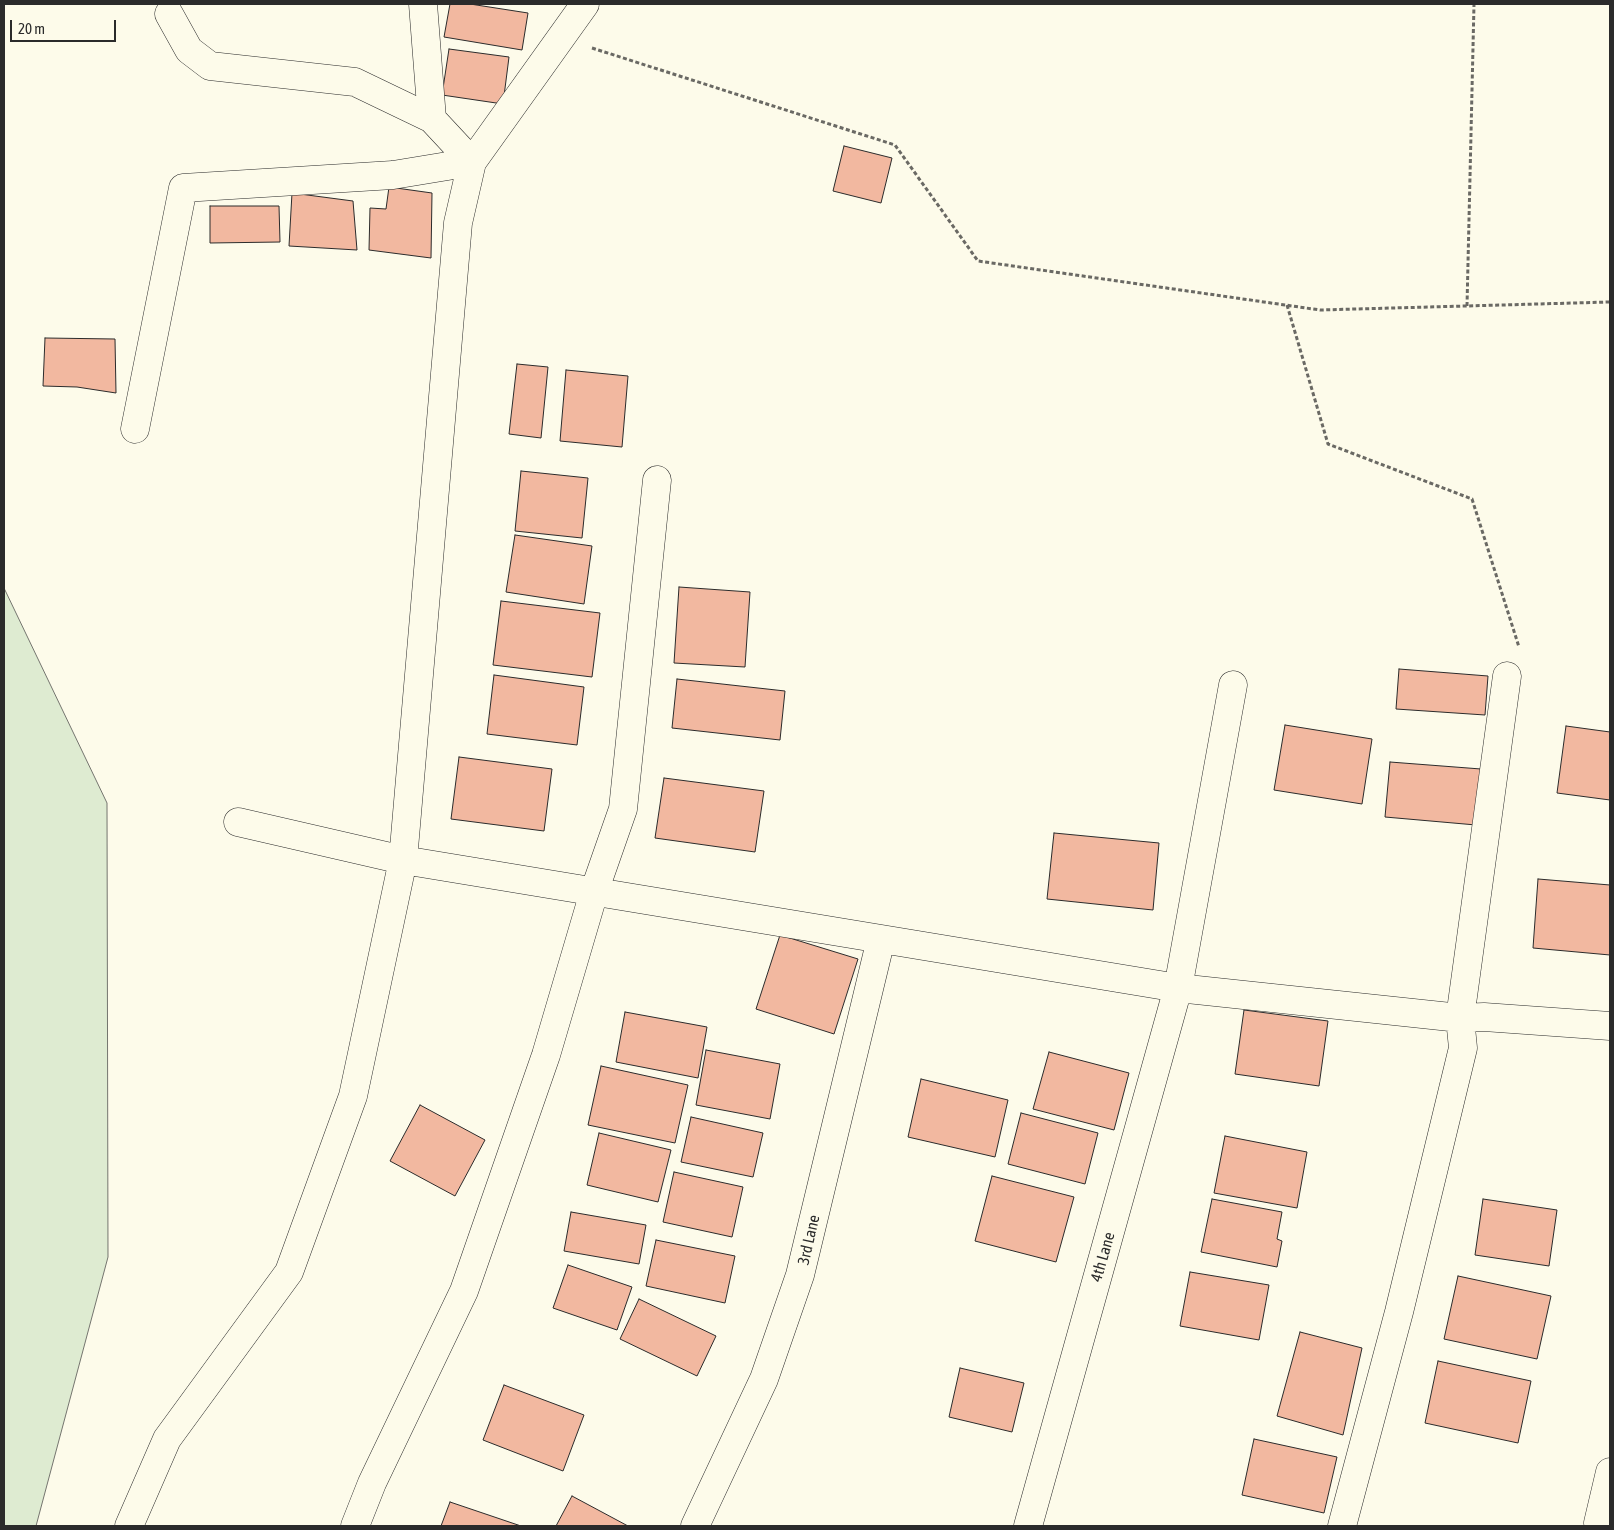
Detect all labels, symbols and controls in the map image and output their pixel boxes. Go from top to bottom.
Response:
scale bar [12,10,119,42]
text: 20 m [18,20,45,37]
street label: 3rd Lane [794,1213,824,1267]
street label: 4th Lane [1087,1230,1119,1284]

